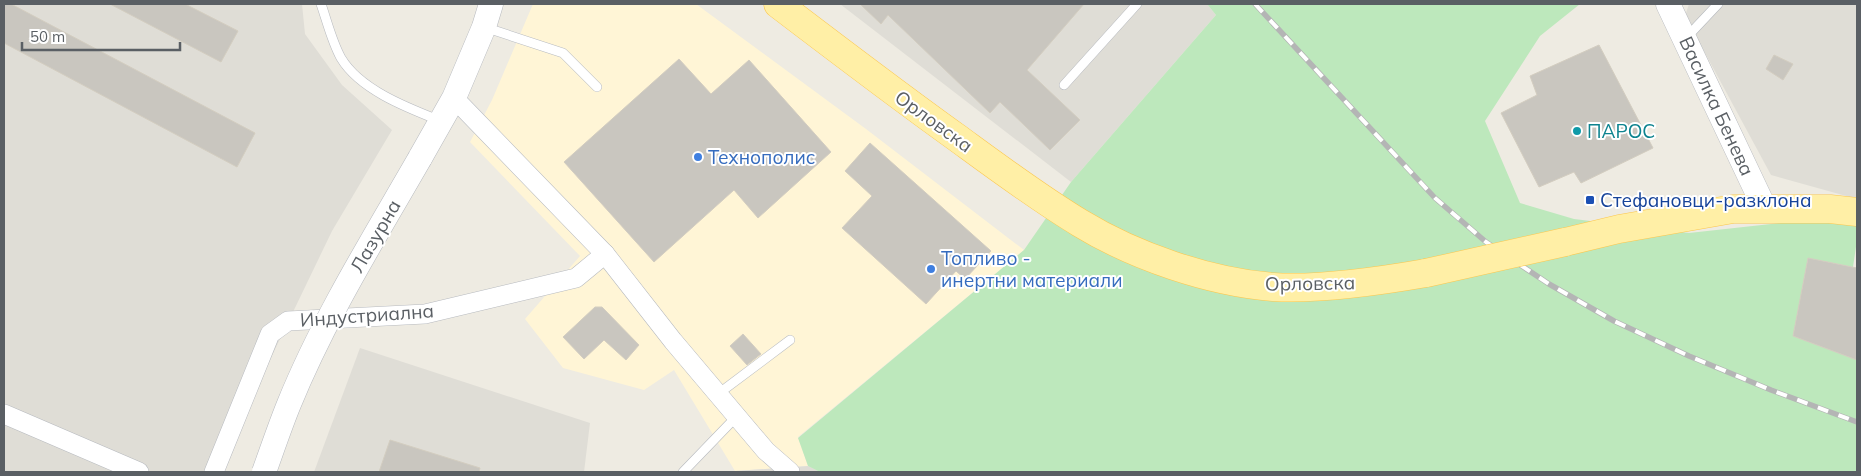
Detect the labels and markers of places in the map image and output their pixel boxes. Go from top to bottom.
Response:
place label: ПАРОС [1587,119,1655,143]
marker: ПАРОС [1571,125,1583,137]
place label: Технополис [708,145,815,169]
marker: Технополис [692,151,704,163]
place label: Стефановци-разклона [1600,188,1812,212]
marker: Стефановци-разклона [1584,194,1596,206]
place label: Топливо - инертни материали [941,246,1123,292]
marker: Топливо - инертни материали [925,263,937,275]

